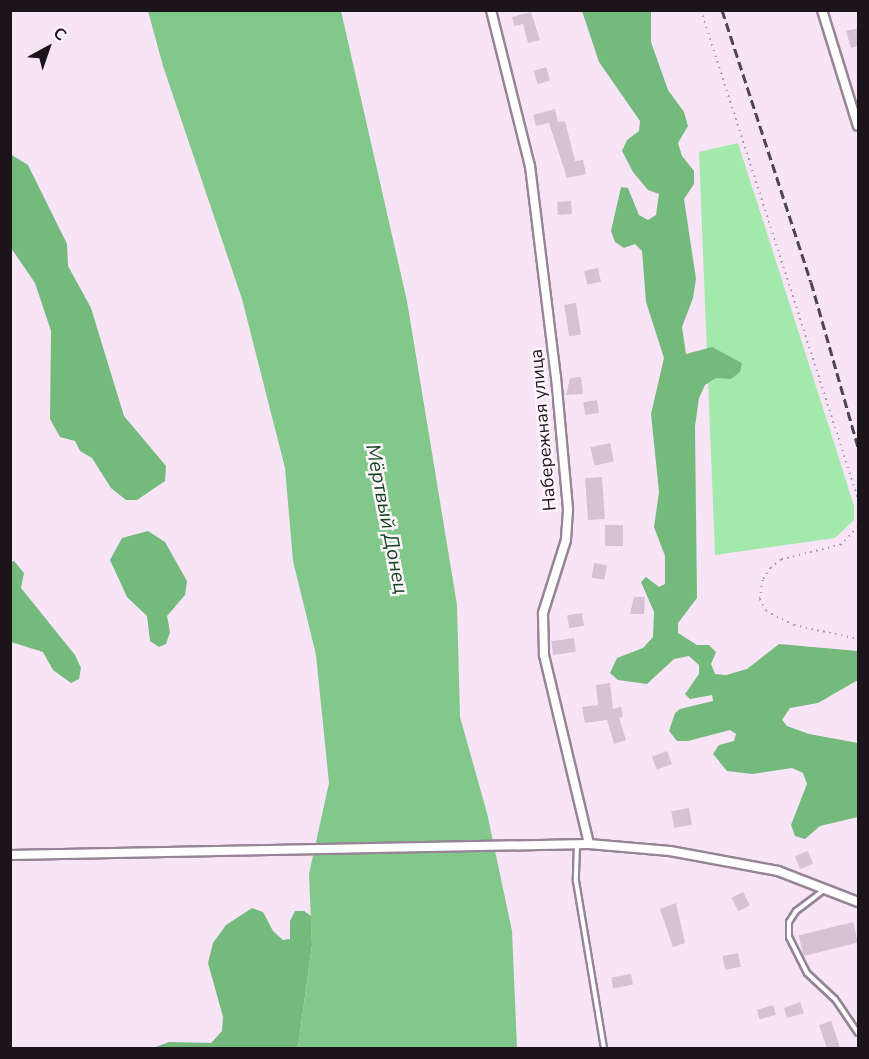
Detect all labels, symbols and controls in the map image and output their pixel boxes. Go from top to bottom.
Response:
north arrow [18,18,78,78]
text: С [48,22,71,46]
street label: Набережная улица [525,348,561,512]
water label: Мёртвый Донец [361,442,413,596]

